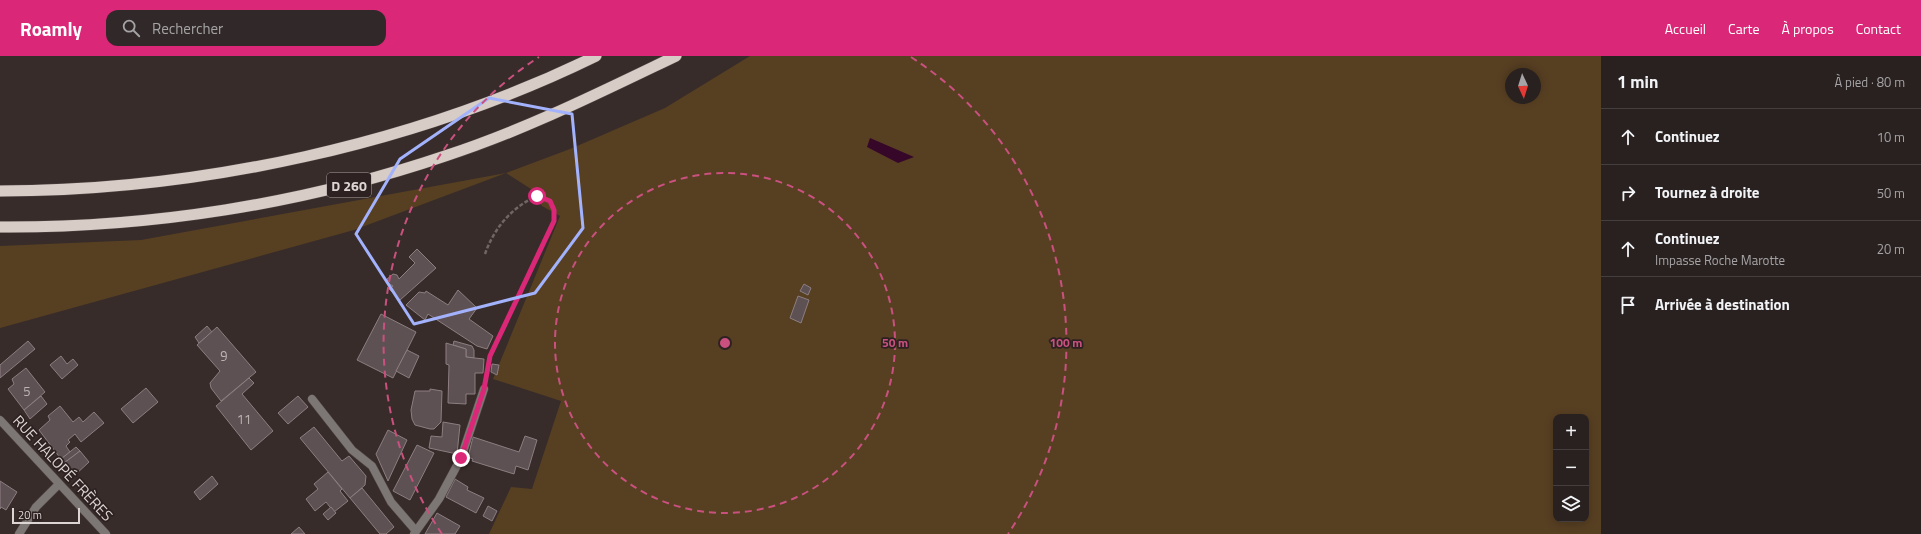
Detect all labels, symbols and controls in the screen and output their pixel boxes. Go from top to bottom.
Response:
search box [106,10,386,46]
text: Roamly [20,14,82,43]
icon: search [120,17,142,39]
text: Rechercher [152,17,223,40]
text: Accueil [1665,18,1706,39]
text: Carte [1728,18,1760,39]
text: À propos [1782,18,1834,39]
text: Contact [1856,18,1901,39]
north arrow [1505,68,1541,104]
text: 1 min [1617,69,1658,95]
text: À pied · 80 m [1834,72,1905,92]
text: Continuez [1655,125,1720,148]
icon: ahead [1617,126,1639,148]
text: 10 m [1877,127,1905,147]
road number: D 260 [327,173,371,197]
text: Tournez à droite [1655,181,1760,204]
icon: right [1617,182,1639,204]
text: 50 m [1877,183,1905,203]
route start [528,187,546,205]
text: Continuez [1655,227,1720,250]
icon: ahead [1617,238,1639,260]
text: 20 m [1877,239,1905,259]
text: Impasse Roche Marotte [1655,250,1785,270]
text: Arrivée à destination [1655,293,1790,316]
icon: arrive [1617,294,1639,316]
text: 50 m [882,333,908,352]
text: 100 m [1050,333,1082,352]
centre of rings [718,336,732,350]
house number: 9 [220,346,228,366]
house number: 5 [23,381,31,401]
house number: 11 [237,409,251,429]
street label: RUE HALOPÉ FRÈRES [8,410,118,526]
map controls [1553,414,1589,522]
button: + [1553,414,1589,450]
route end [452,449,470,467]
button: − [1553,450,1589,486]
button: layers [1553,486,1589,522]
scale bar [12,506,80,525]
text: 20 m [18,507,42,523]

